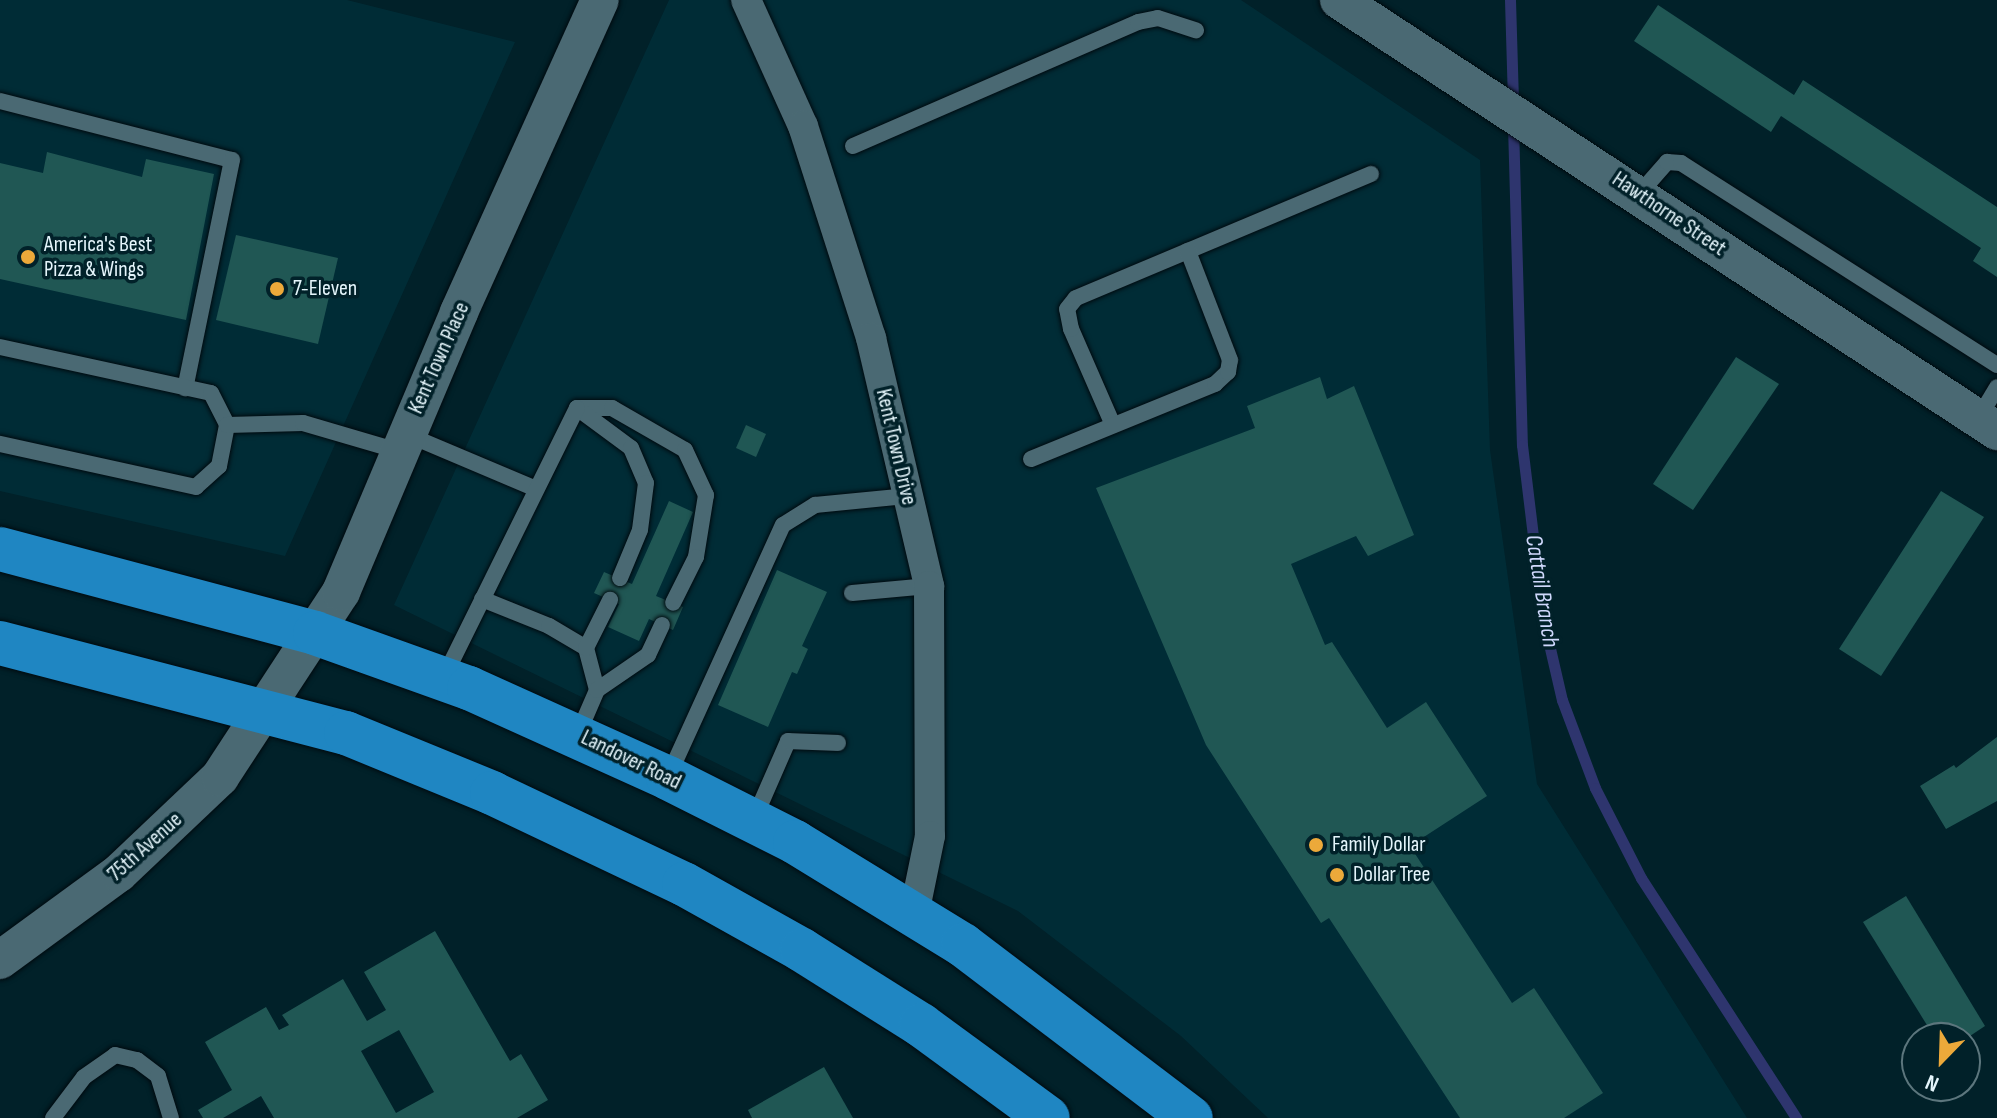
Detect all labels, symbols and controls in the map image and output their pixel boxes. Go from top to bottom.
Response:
street label: Hawthorne Street [1607,166,1731,262]
place label: America's Best Pizza & Wings [44,231,152,282]
marker: America's Best Pizza & Wings [19,248,37,266]
place label: 7-Eleven [293,276,357,302]
marker: 7-Eleven [268,280,286,298]
street label: Kent Town Place [403,298,475,418]
street label: Kent Town Drive [870,386,922,508]
water label: Cattail Branch [1519,533,1565,649]
street label: Landover Road [577,725,685,795]
street label: 75th Avenue [102,807,188,887]
place label: Family Dollar [1332,832,1426,858]
marker: Family Dollar [1307,836,1325,854]
place label: Dollar Tree [1353,862,1430,888]
marker: Dollar Tree [1328,866,1346,884]
north arrow [1901,1022,1981,1102]
text: N [1922,1068,1943,1097]

